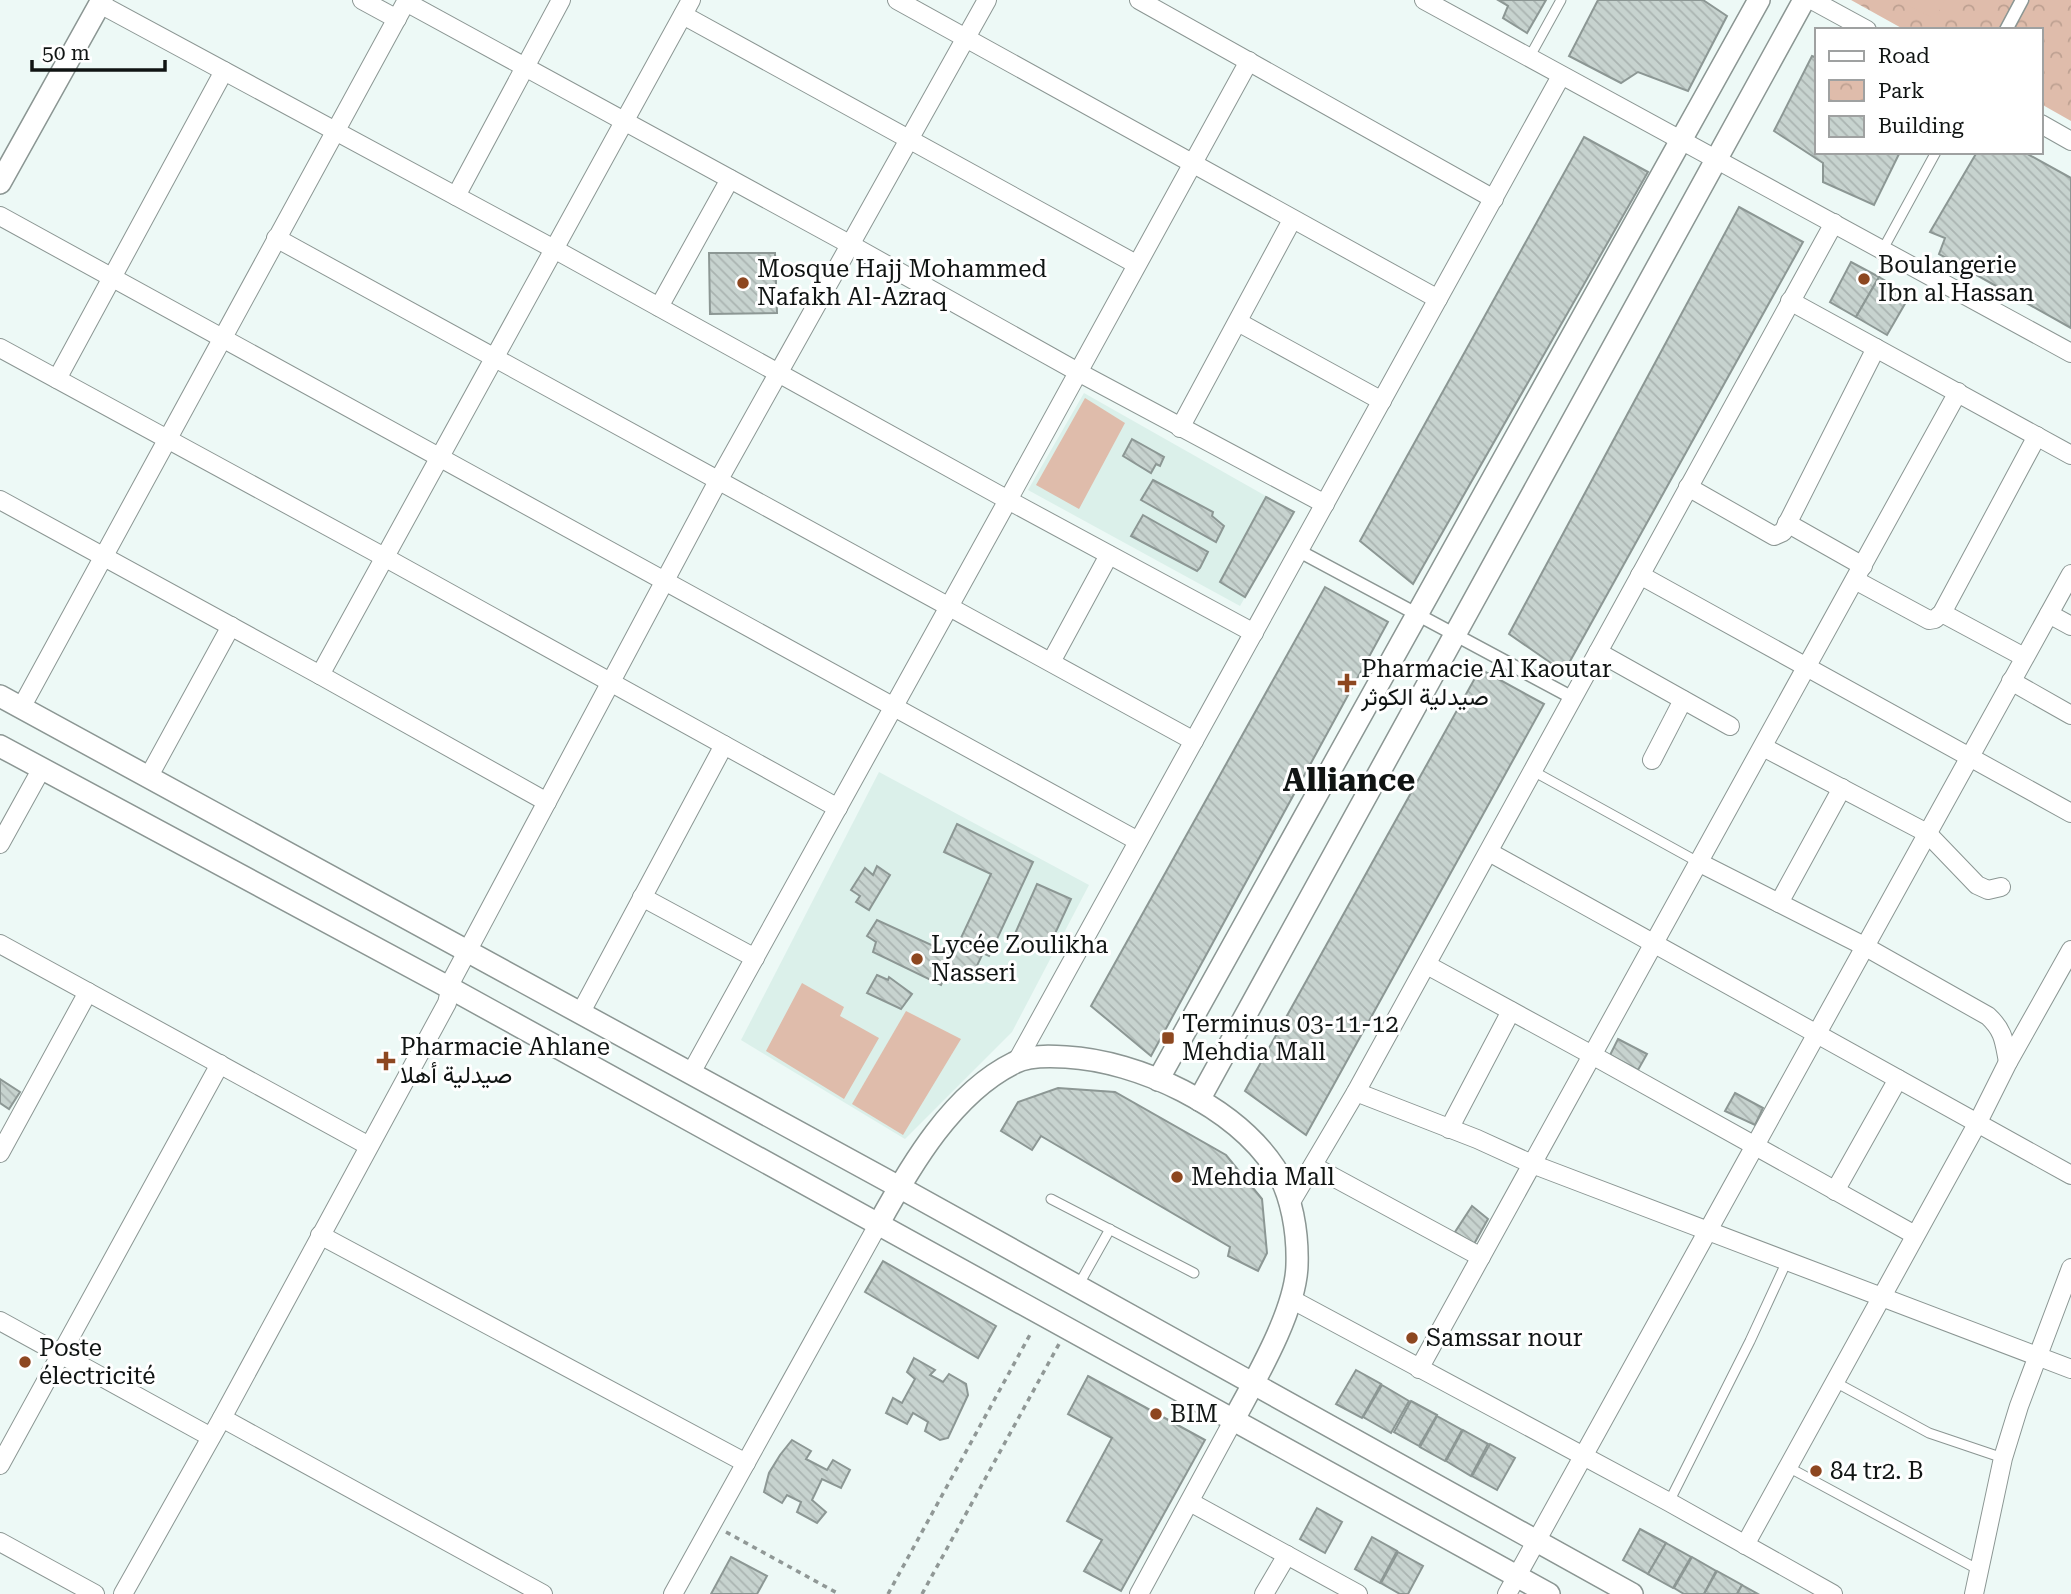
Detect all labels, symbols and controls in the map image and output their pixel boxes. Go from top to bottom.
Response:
scale bar [32,28,164,72]
legend [1815,28,2043,154]
text: 50 m [42,41,90,65]
text: Road [1878,44,1930,68]
text: Park [1878,79,1924,103]
text: Building [1878,114,1964,138]
place label: Boulangerie Ibn al Hassan [1878,251,2034,307]
place label: Mosque Hajj Mohammed Nafakh Al-Azraq [757,255,1047,311]
marker: Boulangerie Ibn al Hassan [1856,271,1872,287]
marker: Mosque Hajj Mohammed Nafakh Al-Azraq [735,275,751,291]
place label: Pharmacie Al Kaoutar صيدلية الكوثر [1360,655,1612,712]
marker: Pharmacie Al Kaoutar صيدلية الكوثر [1339,675,1355,691]
district label: Alliance [1283,761,1415,799]
place label: Lycée Zoulikha Nasseri [931,931,1108,987]
marker: Lycée Zoulikha Nasseri [909,951,925,967]
place label: Terminus 03-11-12 Mehdia Mall [1182,1010,1399,1066]
marker: Terminus 03-11-12 Mehdia Mall [1160,1030,1176,1046]
place label: Pharmacie Ahlane صيدلية أهلا [400,1033,610,1089]
marker: Pharmacie Ahlane صيدلية أهلا [378,1053,394,1069]
place label: Mehdia Mall [1191,1163,1335,1191]
marker: Mehdia Mall [1169,1169,1185,1185]
place label: Samssar nour [1426,1324,1583,1352]
marker: Samssar nour [1404,1330,1420,1346]
place label: Poste électricité [39,1334,156,1390]
marker: Poste électricité [17,1354,33,1370]
place label: BIM [1170,1400,1218,1428]
marker: BIM [1148,1406,1164,1422]
place label: 84 tr2. B [1830,1457,1924,1485]
marker: 84 tr2. B [1808,1463,1824,1479]

